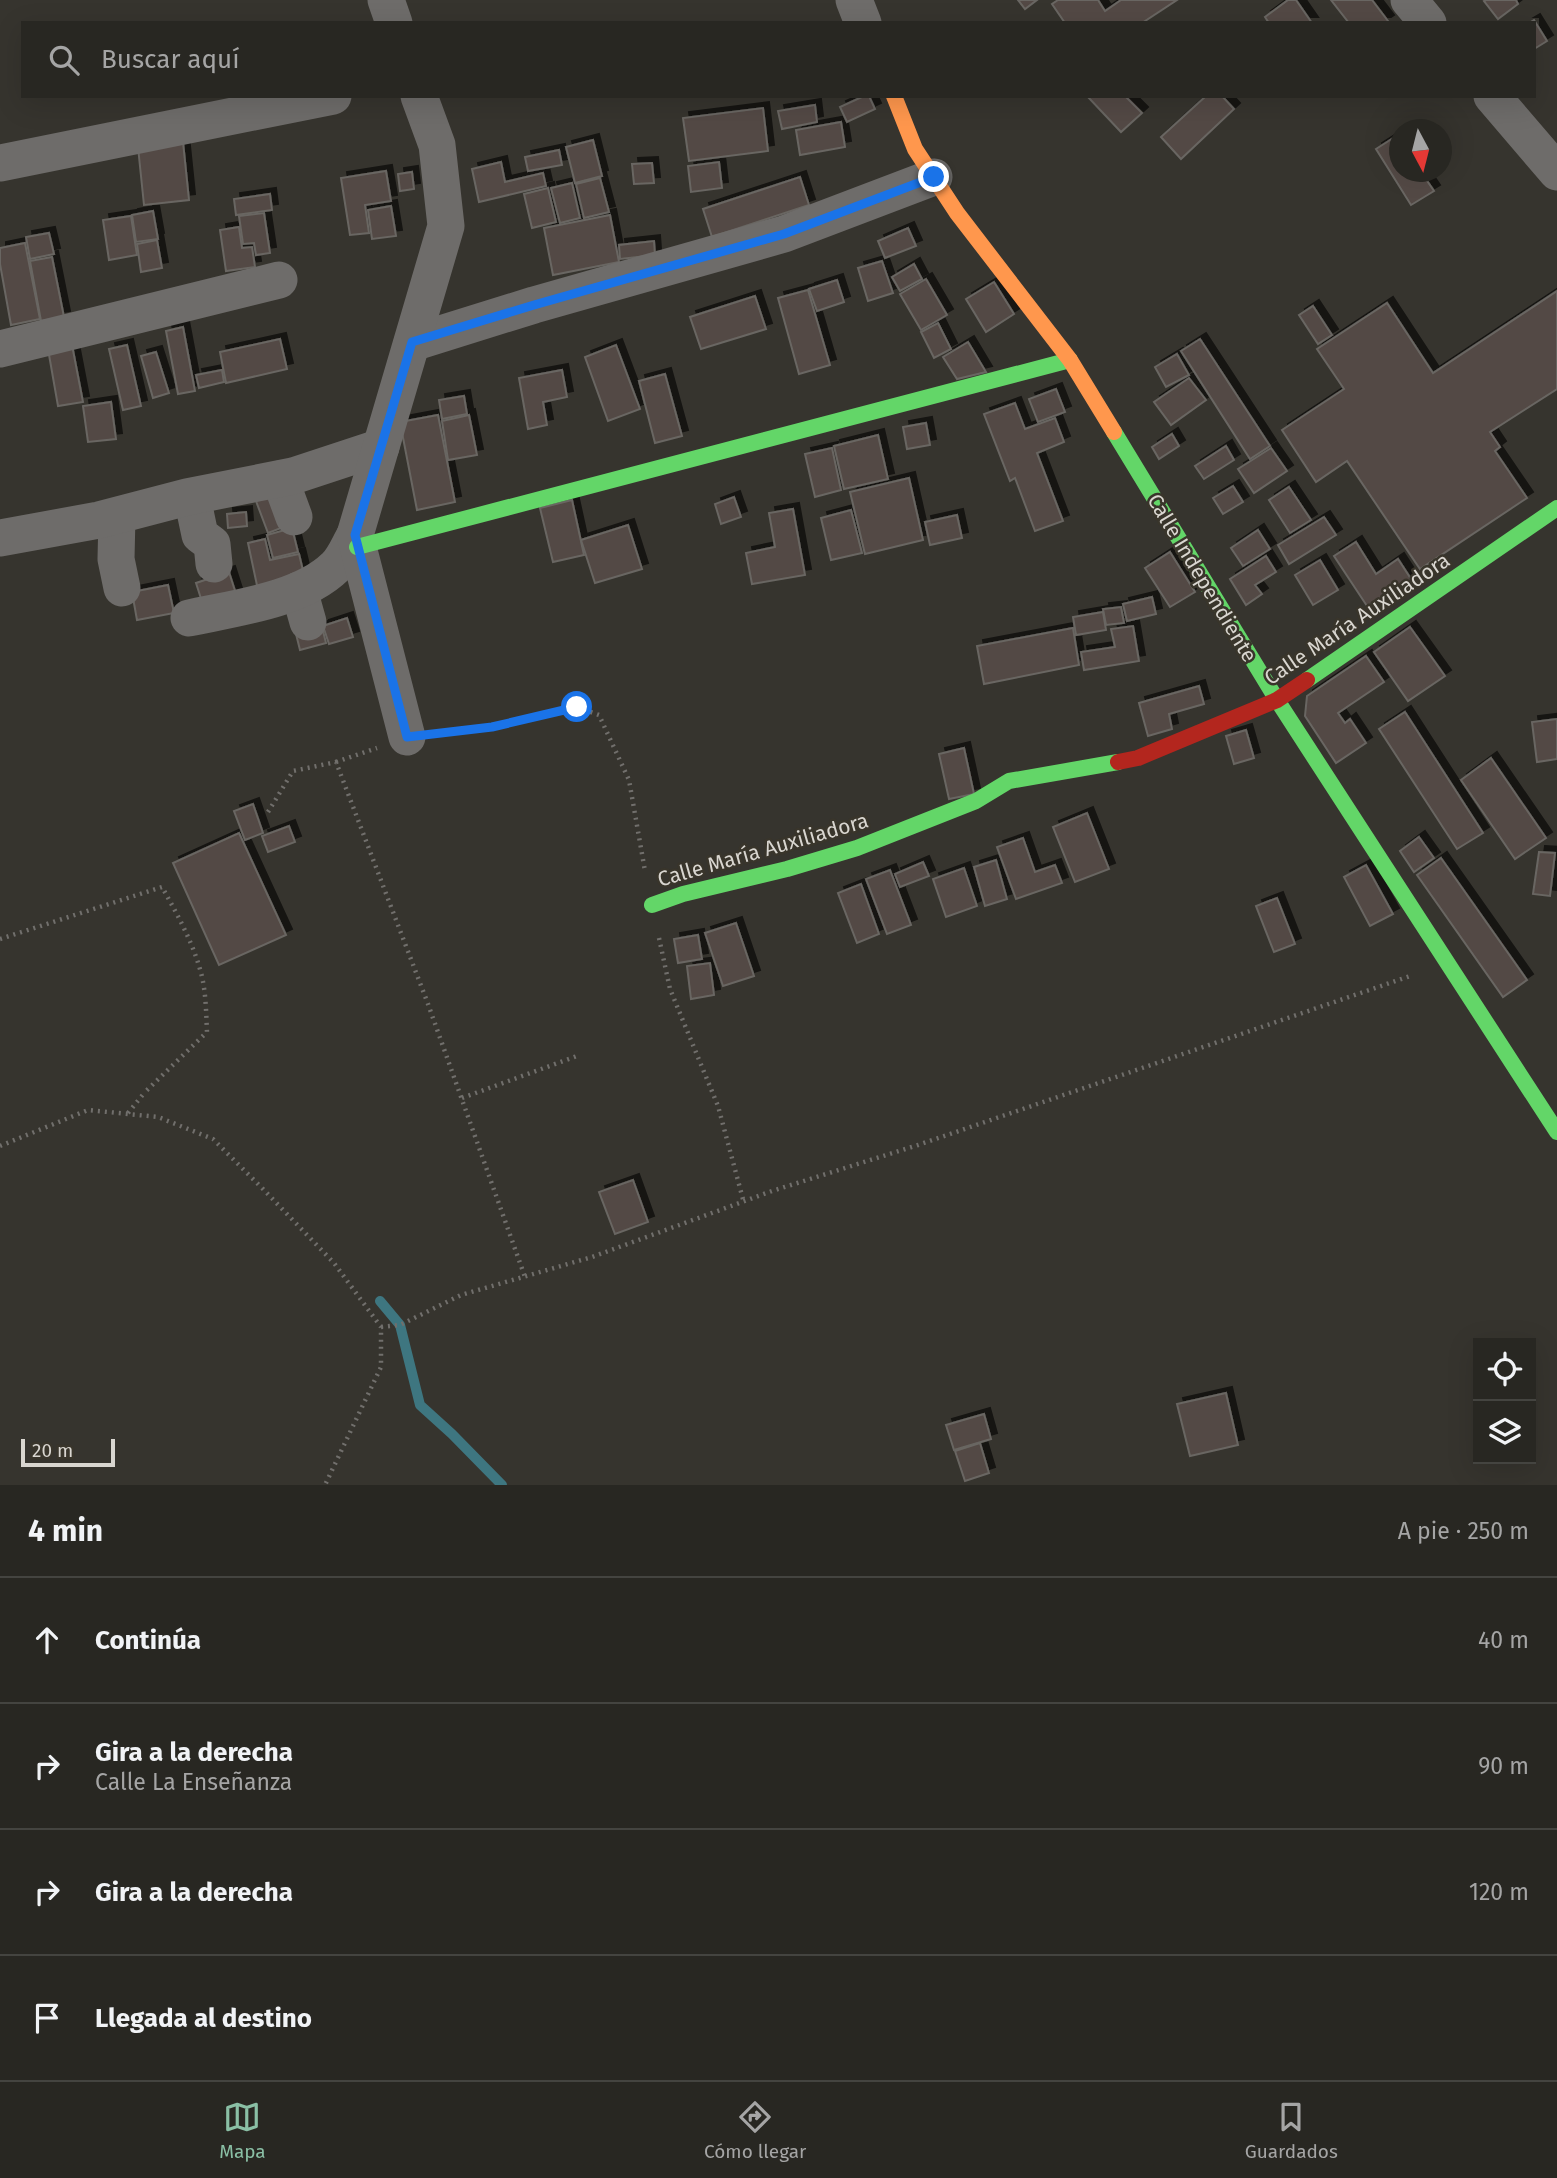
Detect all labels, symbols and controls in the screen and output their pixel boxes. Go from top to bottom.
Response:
search box [21,21,1536,98]
icon: search [45,41,83,79]
text: Buscar aquí [101,44,239,75]
north arrow [1389,119,1452,182]
route end [918,161,949,192]
street label: Calle Independiente [1142,489,1262,667]
street label: Calle María Auxiliadora [1259,547,1455,691]
route start [561,691,592,722]
street label: Calle María Auxiliadora [655,807,871,893]
map controls [1473,1338,1536,1464]
button: locate [1473,1338,1536,1401]
button: layers [1473,1401,1536,1464]
scale bar [21,1436,116,1468]
text: 20 m [32,1439,73,1462]
text: 4 min [28,1513,103,1549]
text: A pie · 250 m [1398,1517,1529,1545]
icon: ahead [28,1621,66,1659]
text: Continúa [95,1625,201,1656]
text: 40 m [1478,1626,1529,1654]
text: Gira a la derecha [95,1737,293,1768]
icon: right [28,1747,66,1785]
text: 90 m [1478,1752,1529,1780]
text: Calle La Enseñanza [95,1768,292,1796]
icon: right [28,1873,66,1911]
text: Gira a la derecha [95,1877,293,1908]
text: 120 m [1469,1878,1529,1906]
icon: arrive [28,1999,66,2037]
text: Llegada al destino [95,2003,312,2034]
tab: Mapa [219,2098,266,2163]
tab: Cómo llegar [704,2098,806,2163]
tab: Guardados [1245,2098,1338,2163]

